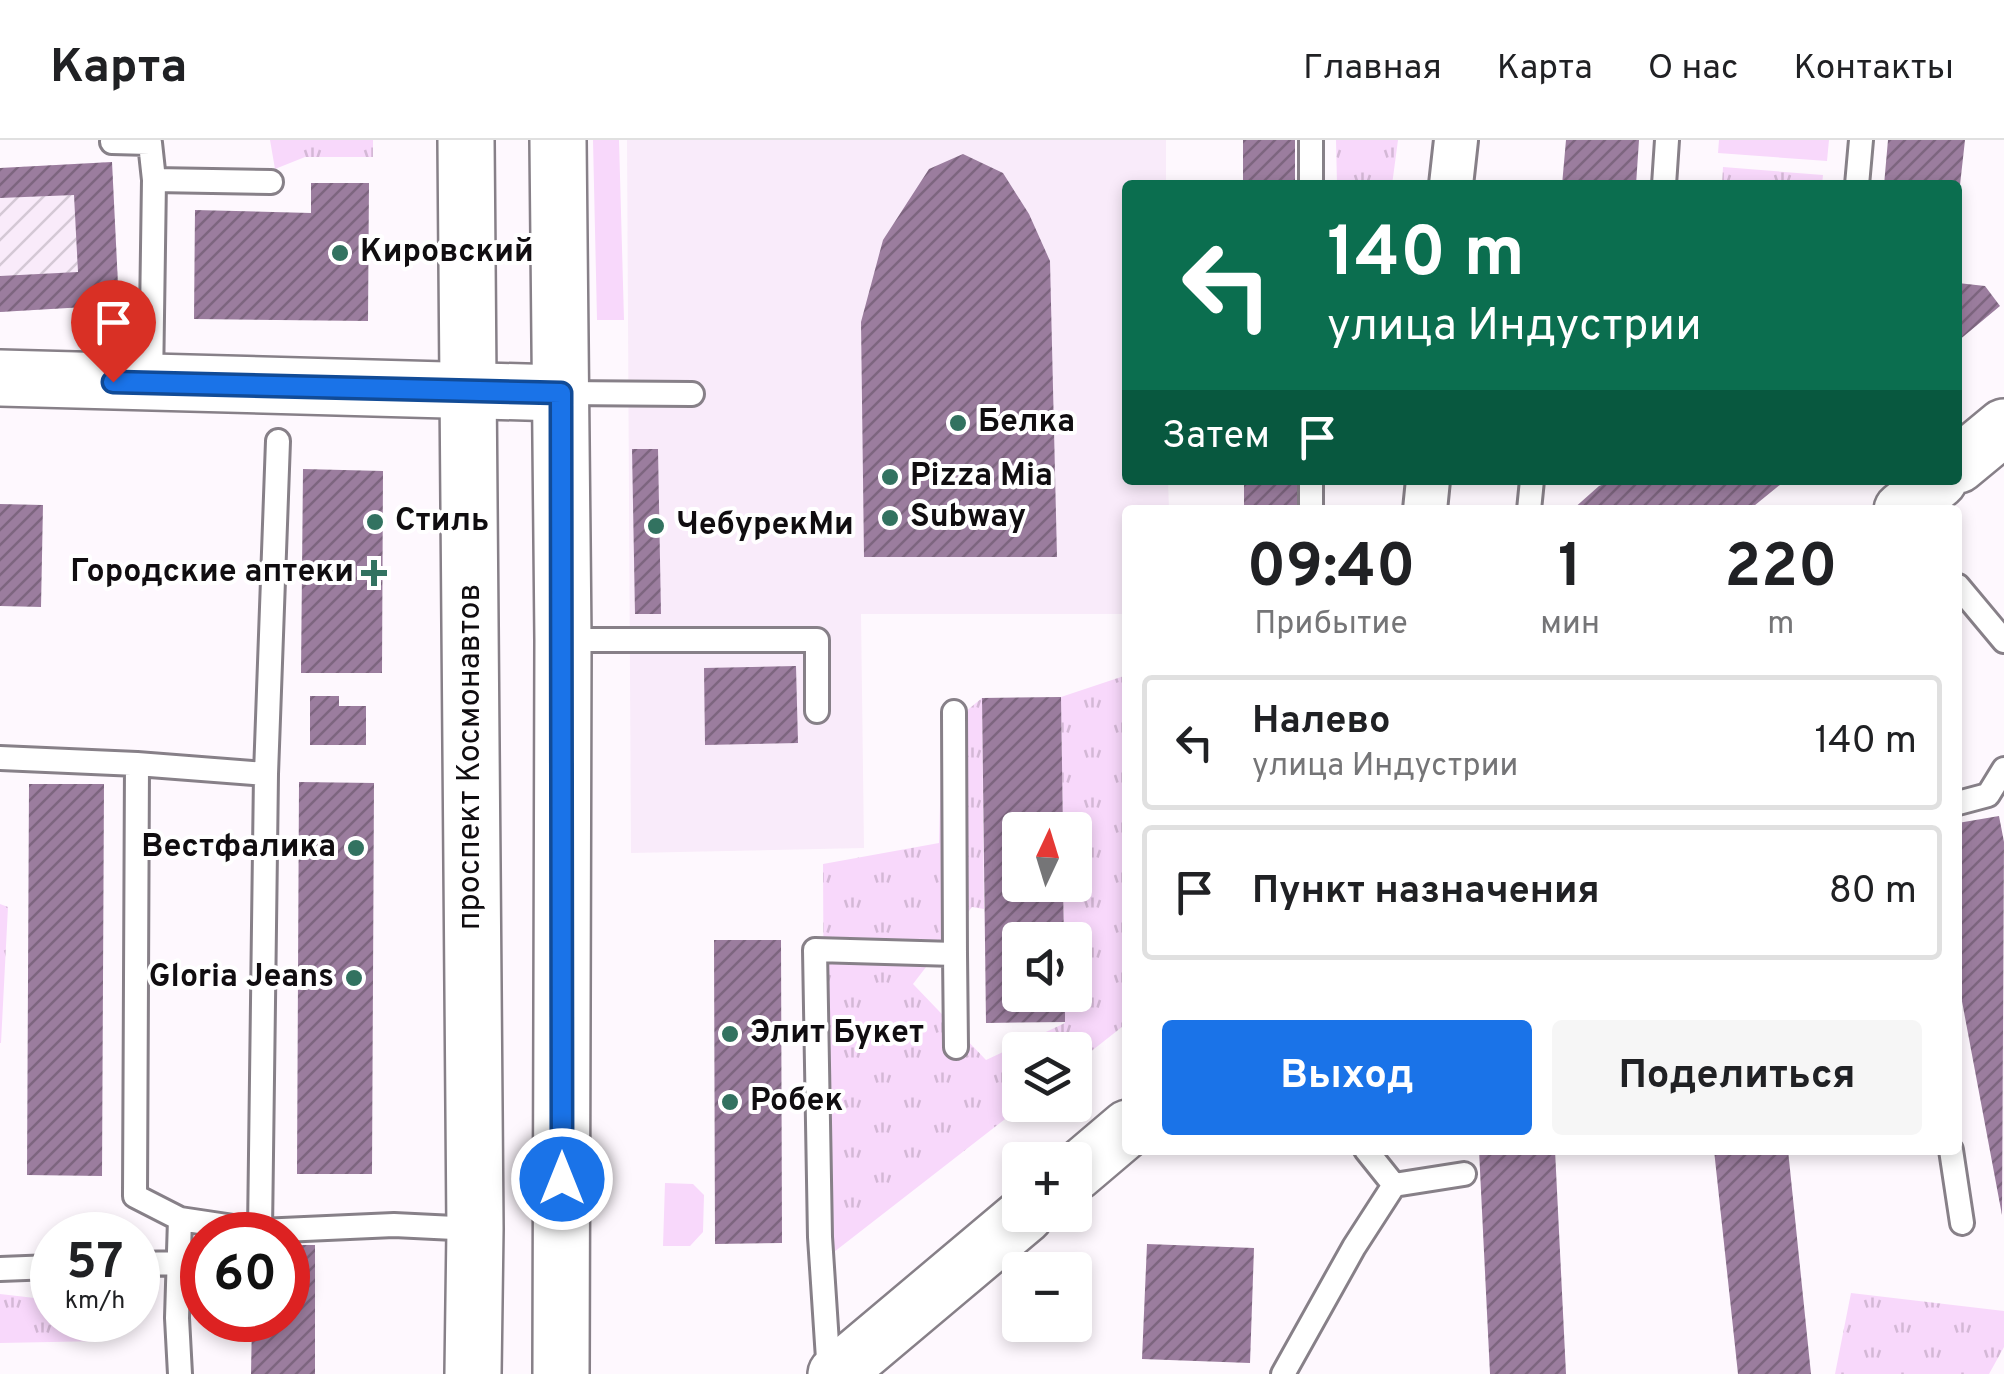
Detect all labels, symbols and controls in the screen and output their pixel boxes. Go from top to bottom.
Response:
text: Карта [50,39,187,99]
text: Главная [1303,47,1442,91]
text: Карта [1497,47,1593,91]
text: О нас [1648,47,1739,91]
text: Контакты [1794,47,1954,91]
text: 140 m [1327,212,1525,301]
icon: left [1162,220,1292,350]
place label: Кировский [360,233,534,273]
marker: Кировский [329,242,351,264]
pin [71,280,156,383]
icon: arrive [86,295,141,350]
text: улица Индустрии [1327,299,1702,356]
place label: Белка [978,403,1075,443]
icon: arrive [1290,410,1345,465]
marker: Белка [947,412,969,434]
text: Затем [1162,413,1270,462]
place label: Pizza Mia [910,457,1053,497]
marker: Pizza Mia [879,466,901,488]
place label: Subway [910,498,1026,538]
place label: Стиль [395,502,489,542]
place label: ЧебурекМи [676,506,854,546]
marker: Subway [879,507,901,529]
marker: Стиль [364,511,386,533]
marker: ЧебурекМи [645,515,667,537]
text: 09:40 [1247,532,1416,608]
text: 1 [1558,532,1582,608]
text: 220 [1725,532,1837,608]
place label: Городские аптеки [70,553,354,593]
marker: Городские аптеки [363,562,385,584]
street label: проспект Космонавтов [451,584,491,930]
text: Прибытие [1254,605,1408,645]
text: мин [1540,605,1600,645]
text: m [1767,605,1794,645]
text: Налево [1252,698,1391,747]
icon: left [1167,715,1222,770]
text: 140 m [1814,718,1917,767]
text: улица Индустрии [1252,747,1518,787]
north arrow [1002,812,1092,902]
map controls [1002,812,1092,1342]
place label: Вестфалика [141,828,336,868]
marker: Вестфалика [345,837,367,859]
icon: arrive [1167,865,1222,920]
text: Пункт назначения [1252,868,1600,917]
text: 80 m [1829,868,1917,917]
button: sound [1002,922,1092,1012]
place label: Gloria Jeans [149,958,334,998]
marker: Gloria Jeans [343,967,365,989]
place label: Элит Букет [750,1014,924,1054]
button: Выход [1162,1020,1532,1135]
button: Поделиться [1552,1020,1922,1135]
marker: Элит Букет [719,1023,741,1045]
button: layers [1002,1032,1092,1122]
place label: Робек [750,1082,843,1122]
marker: Робек [719,1091,741,1113]
position arrow [510,1127,614,1231]
button: + [1002,1142,1092,1232]
speed limit sign: 60 [180,1212,310,1342]
text: 57 [66,1233,124,1296]
button: − [1002,1252,1092,1342]
text: km/h [65,1286,125,1318]

